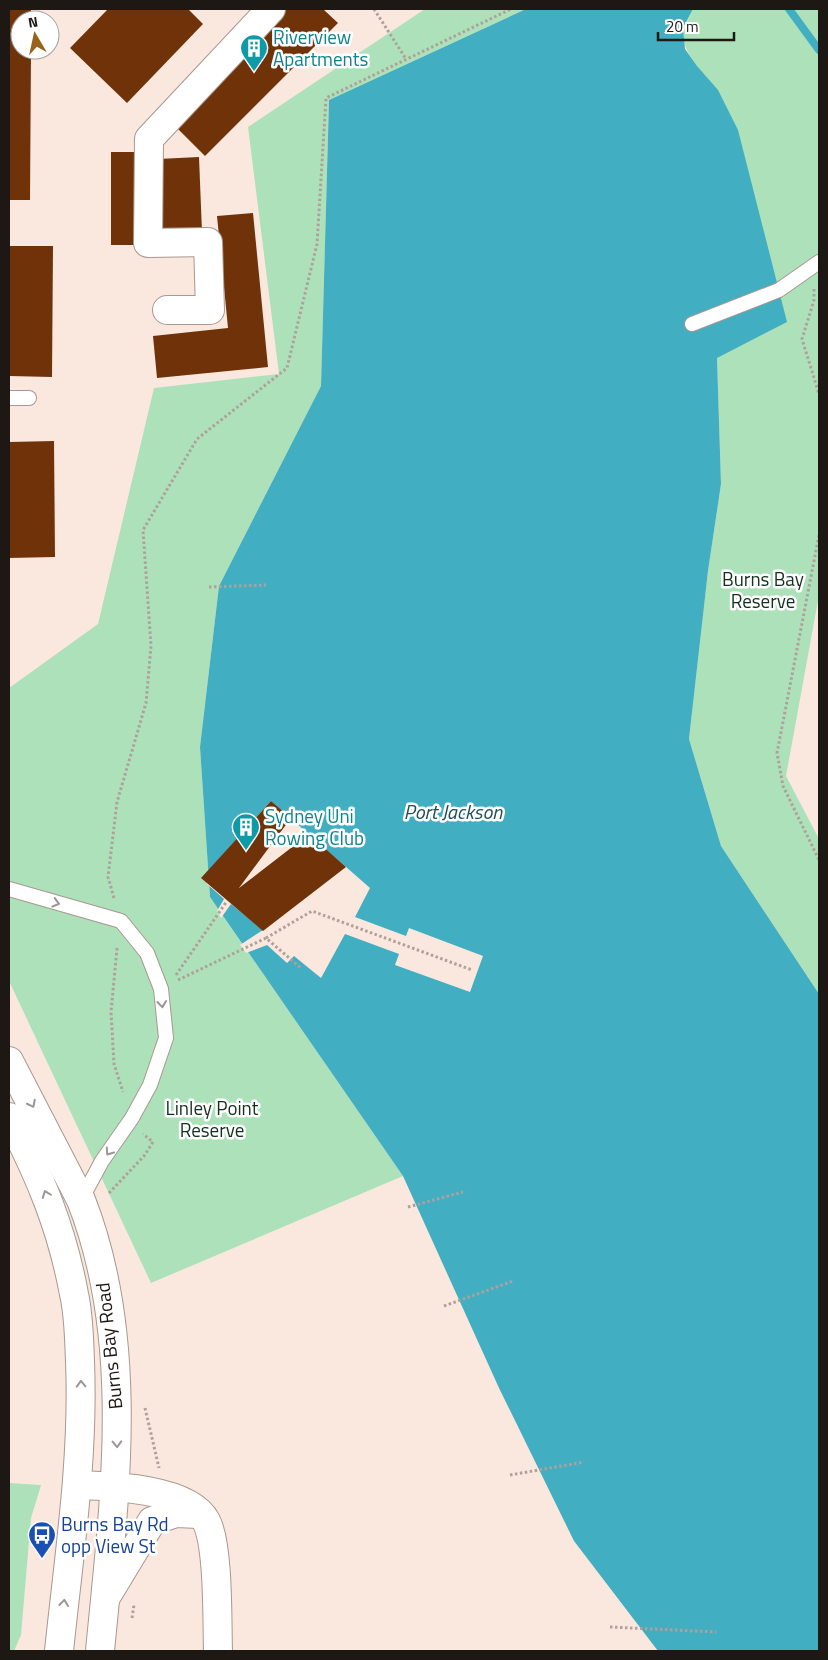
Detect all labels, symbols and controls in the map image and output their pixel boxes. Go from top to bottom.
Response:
north arrow [10,10,60,60]
scale bar [658,10,734,42]
text: N [26,11,39,33]
text: 20 m [666,15,699,38]
place label: Riverview Apartments [273,22,368,73]
building icon: Riverview Apartments [239,33,269,72]
park label: Burns Bay Reserve [722,564,804,615]
water label: Port Jackson [404,796,503,827]
place label: Sydney Uni Rowing Club [265,801,364,852]
building icon: Sydney Uni Rowing Club [231,812,261,851]
one-way arrow [51,897,59,907]
one-way arrow [156,1000,167,1008]
park label: Linley Point Reserve [166,1093,259,1144]
one-way arrow [26,1098,36,1107]
one-way arrow [106,1146,115,1155]
one-way arrow [42,1190,52,1199]
street label: Burns Bay Road [87,1281,130,1411]
one-way arrow [75,1380,86,1388]
one-way arrow [112,1440,122,1448]
place label: Burns Bay Rd opp View St [61,1509,169,1560]
bus stop icon: Burns Bay Rd opp View St [27,1520,57,1559]
one-way arrow [58,1598,69,1606]

